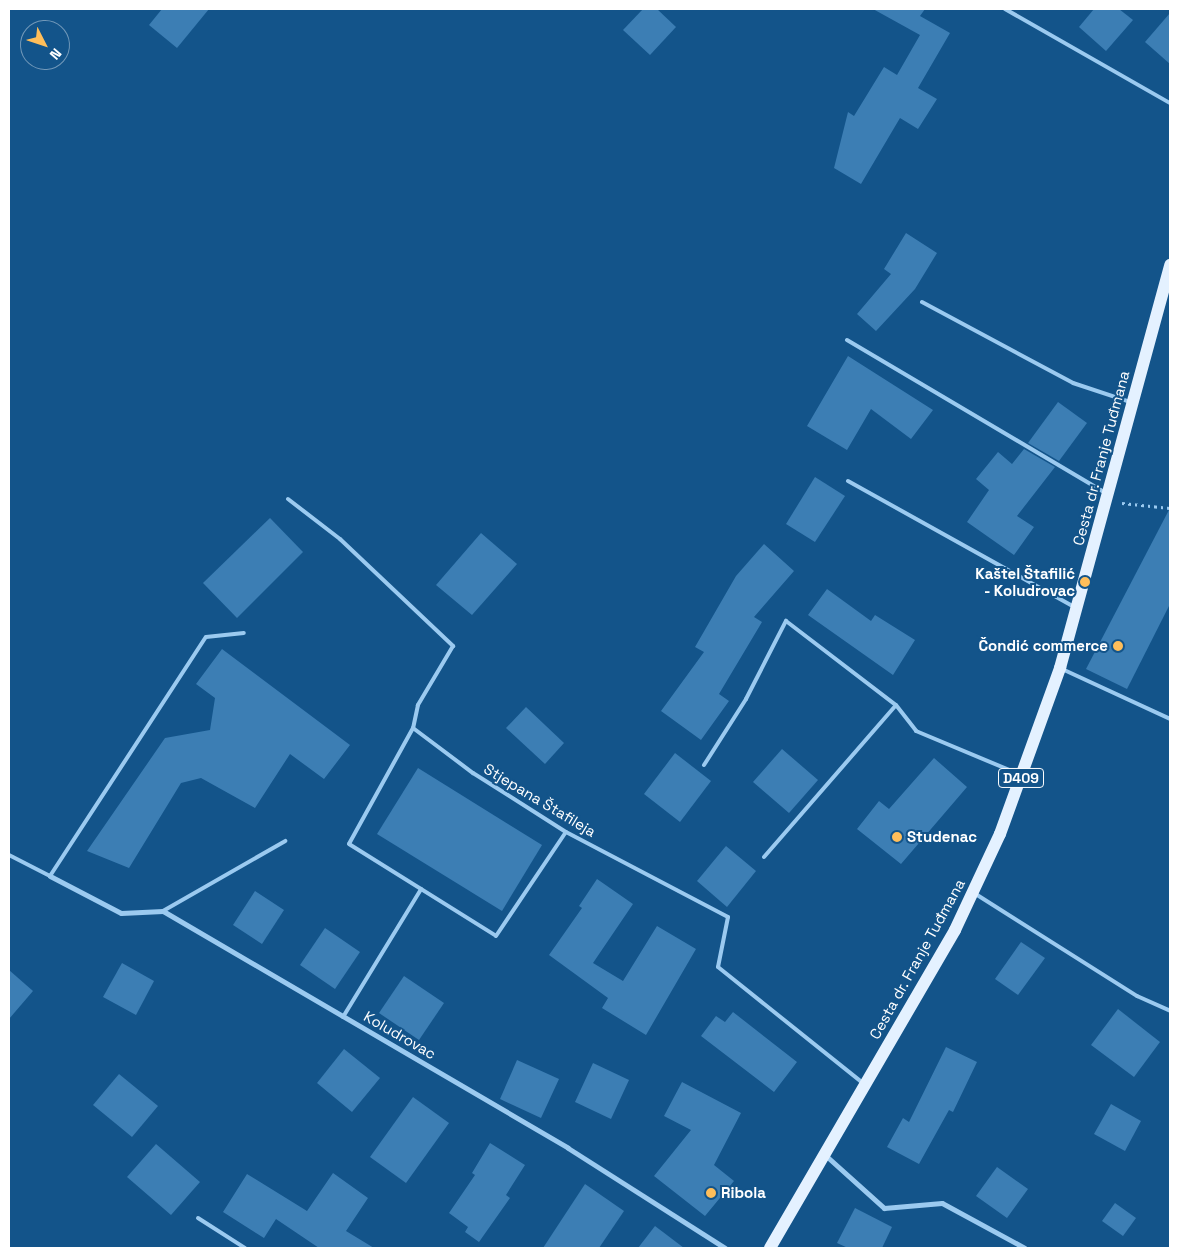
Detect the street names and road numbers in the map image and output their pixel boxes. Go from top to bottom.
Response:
street label: Cesta dr. Franje Tuđmana [1069,368,1133,548]
street label: Stjepana Štafileja [481,759,599,841]
road number: D409 [997,766,1045,790]
street label: Cesta dr. Franje Tuđmana [865,875,969,1043]
street label: Koludrovac [361,1007,439,1063]

